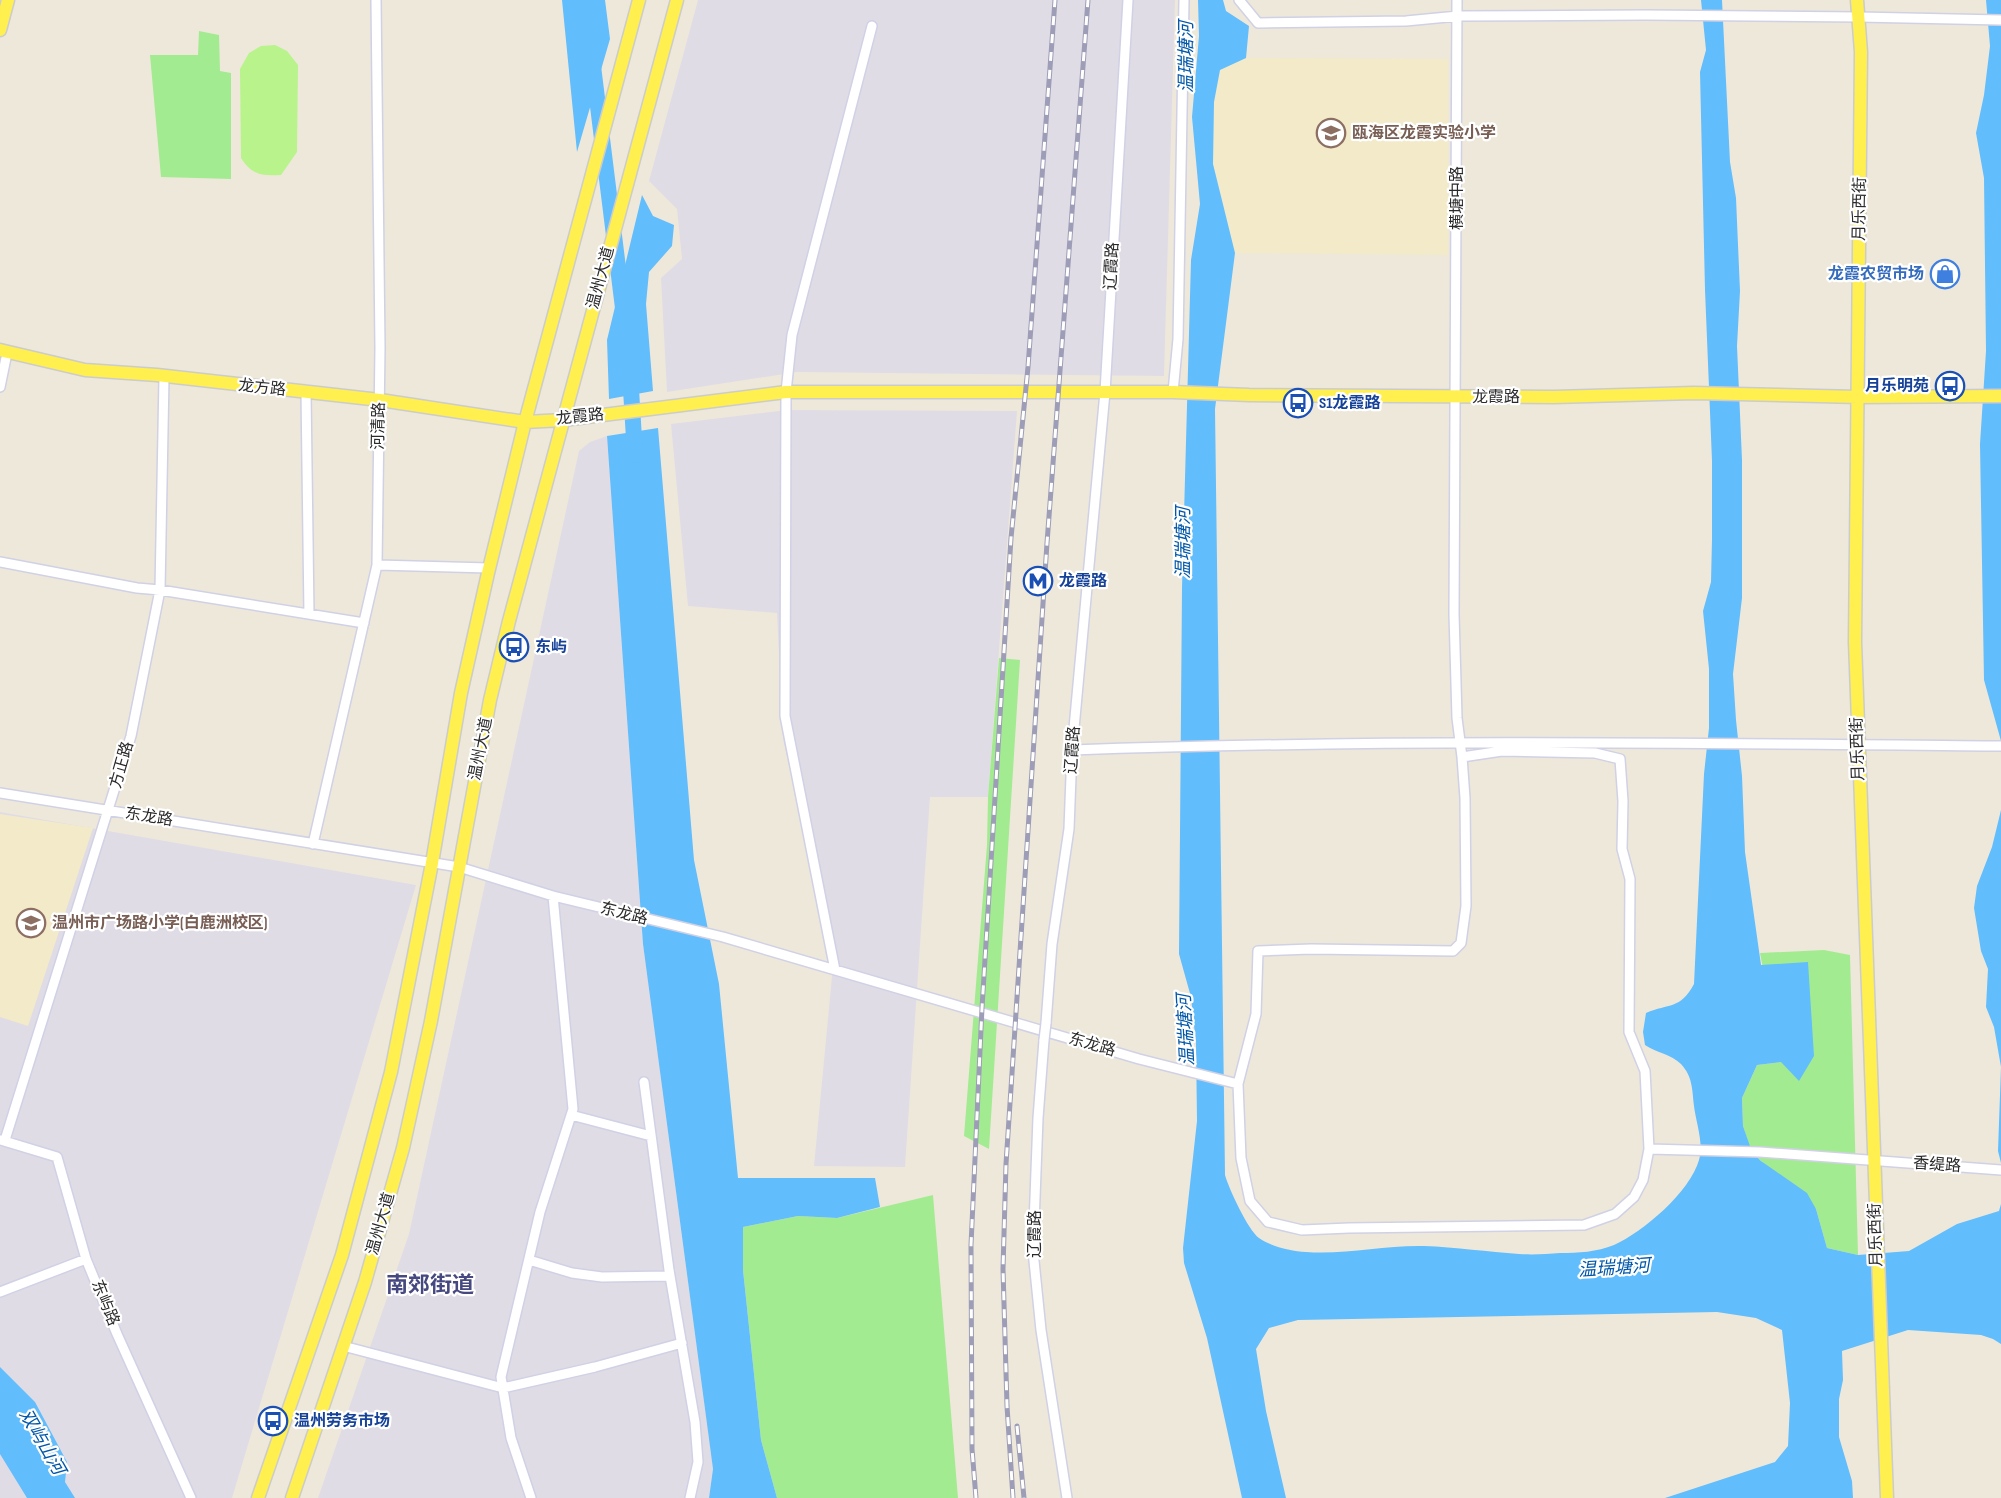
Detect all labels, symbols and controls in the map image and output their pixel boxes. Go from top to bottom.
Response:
water label: 温瑞塘河 [1176,18,1197,93]
school or university icon: 瓯海区龙霞实验小学 [1315,117,1347,149]
place label: 瓯海区龙霞实验小学 [1352,123,1496,143]
street label: 横塘中路 [1448,166,1467,230]
street label: 月乐西街 [1850,177,1870,241]
street label: 辽霞路 [1101,242,1123,290]
street label: 温州大道 [584,245,618,311]
shop icon: 龙霞农贸市场 [1929,258,1961,290]
place label: 龙霞农贸市场 [1828,264,1924,284]
bus stop icon: 月乐明苑 [1934,370,1966,402]
street label: 龙方路 [237,376,287,400]
place label: 月乐明苑 [1865,377,1929,396]
bus stop icon: S1龙霞路 [1282,387,1314,419]
street label: 龙霞路 [1472,388,1520,407]
place label: S1龙霞路 [1319,393,1380,413]
street label: 河清路 [369,402,389,450]
street label: 龙霞路 [555,405,605,429]
water label: 温瑞塘河 [1173,504,1194,579]
metro station icon: 龙霞路 [1022,565,1054,597]
place label: 龙霞路 [1059,571,1107,591]
bus stop icon: 东屿 [498,631,530,663]
place label: 东屿 [535,638,567,657]
street label: 温州大道 [466,716,496,782]
street label: 月乐西街 [1847,717,1869,781]
street label: 辽霞路 [1062,725,1084,775]
street label: 方正路 [106,739,138,791]
street label: 东龙路 [124,804,174,830]
street label: 东龙路 [598,899,650,929]
school or university icon: 温州市广场路小学(白鹿洲校区) [15,907,47,939]
place label: 温州市广场路小学(白鹿洲校区) [52,913,267,933]
water label: 温瑞塘河 [1173,991,1198,1067]
street label: 东龙路 [1066,1029,1118,1061]
street label: 香缇路 [1912,1154,1962,1176]
street label: 温州大道 [363,1191,399,1257]
street label: 月乐西街 [1865,1203,1887,1267]
street label: 辽霞路 [1026,1210,1045,1258]
water label: 温瑞塘河 [1577,1255,1654,1281]
district label: 南郊街道 [386,1272,474,1299]
street label: 东屿路 [87,1277,123,1329]
bus stop icon: 温州劳务市场 [257,1405,289,1437]
water label: 双屿山河 [15,1406,71,1481]
place label: 温州劳务市场 [294,1411,390,1431]

